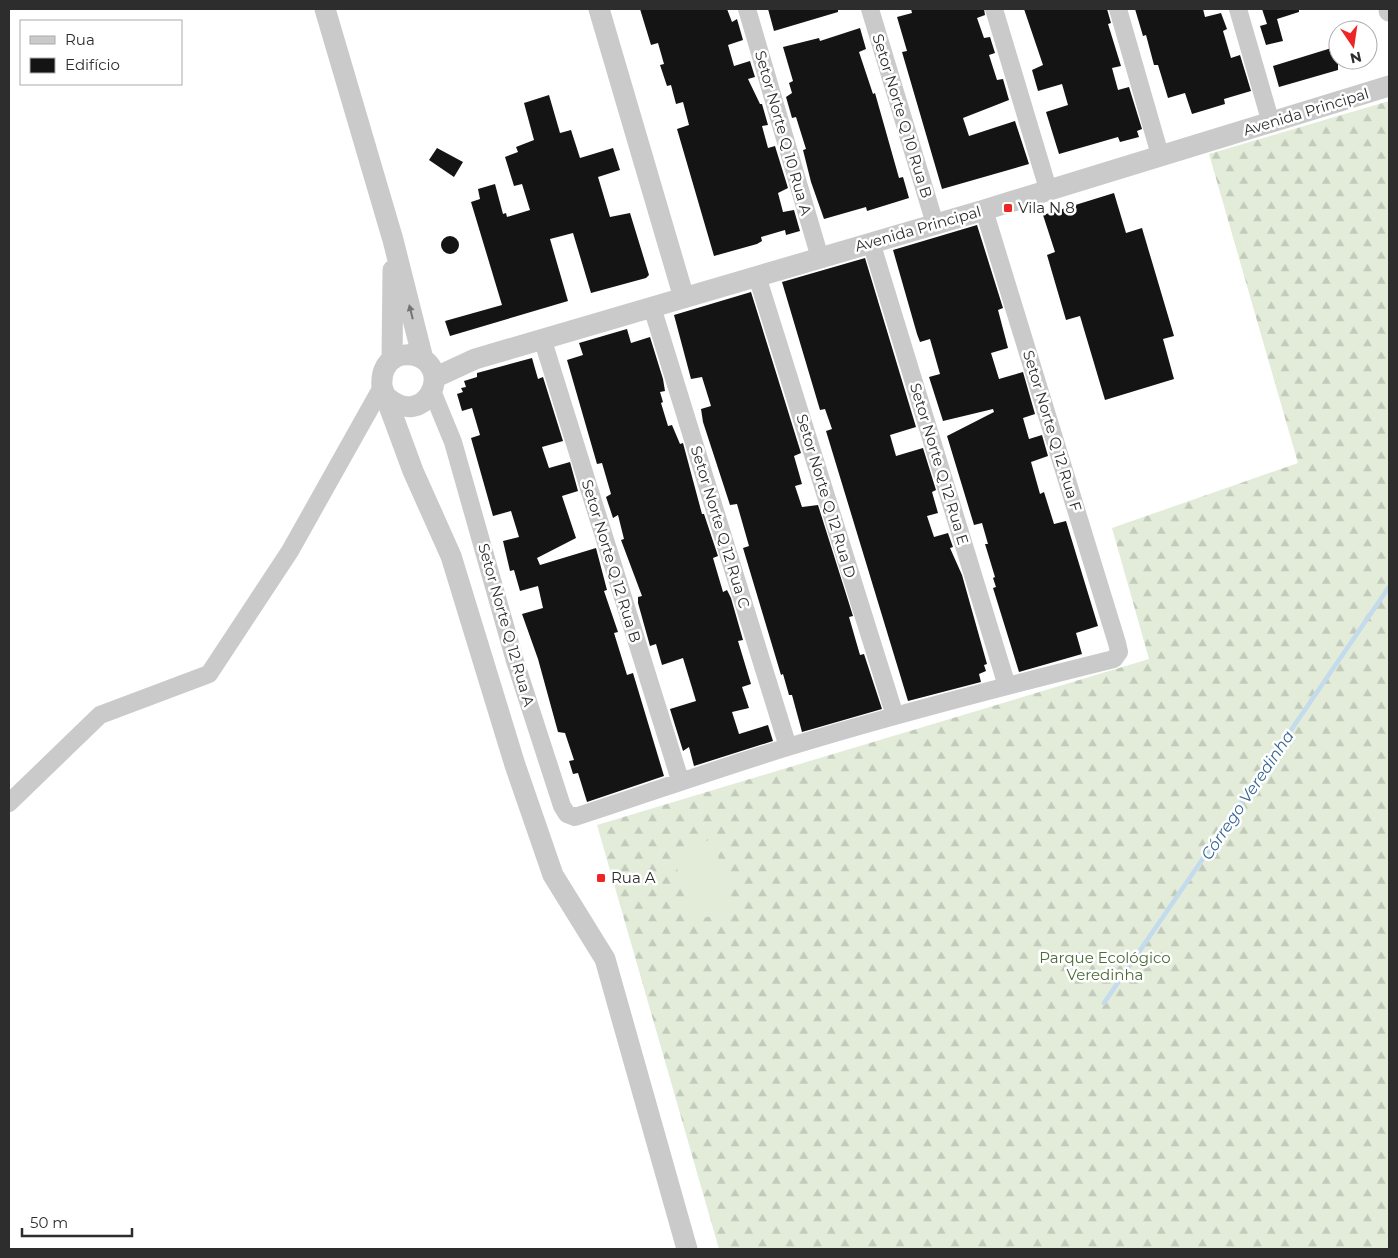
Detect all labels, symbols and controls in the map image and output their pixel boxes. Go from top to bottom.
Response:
legend [20,20,182,85]
north arrow [1328,20,1378,70]
text: Rua [65,30,95,49]
street label: Setor Norte Q 10 Rua B [868,31,937,200]
street label: Setor Norte Q 10 Rua A [751,48,816,218]
text: N [1348,48,1363,68]
text: Edifício [65,55,120,74]
street label: Avenida Principal [1241,83,1371,140]
place label: Vila N 8 [1018,198,1075,217]
street label: Avenida Principal [853,201,983,256]
marker: Vila N 8 [1002,202,1014,214]
one-way arrow [407,304,415,319]
street label: Setor Norte Q 12 Rua F [1019,348,1086,514]
street label: Setor Norte Q 12 Rua E [906,381,973,547]
street label: Setor Norte Q 12 Rua D [792,412,860,580]
street label: Setor Norte Q 12 Rua C [687,443,754,611]
street label: Setor Norte Q 12 Rua B [578,477,645,645]
street label: Setor Norte Q 12 Rua A [474,541,539,709]
water label: Córrego Veredinha [1197,727,1298,864]
place label: Rua A [611,868,656,887]
marker: Rua A [595,872,607,884]
park label: Parque Ecológico Veredinha [1039,948,1171,984]
scale bar [22,1206,132,1238]
text: 50 m [30,1213,68,1232]

